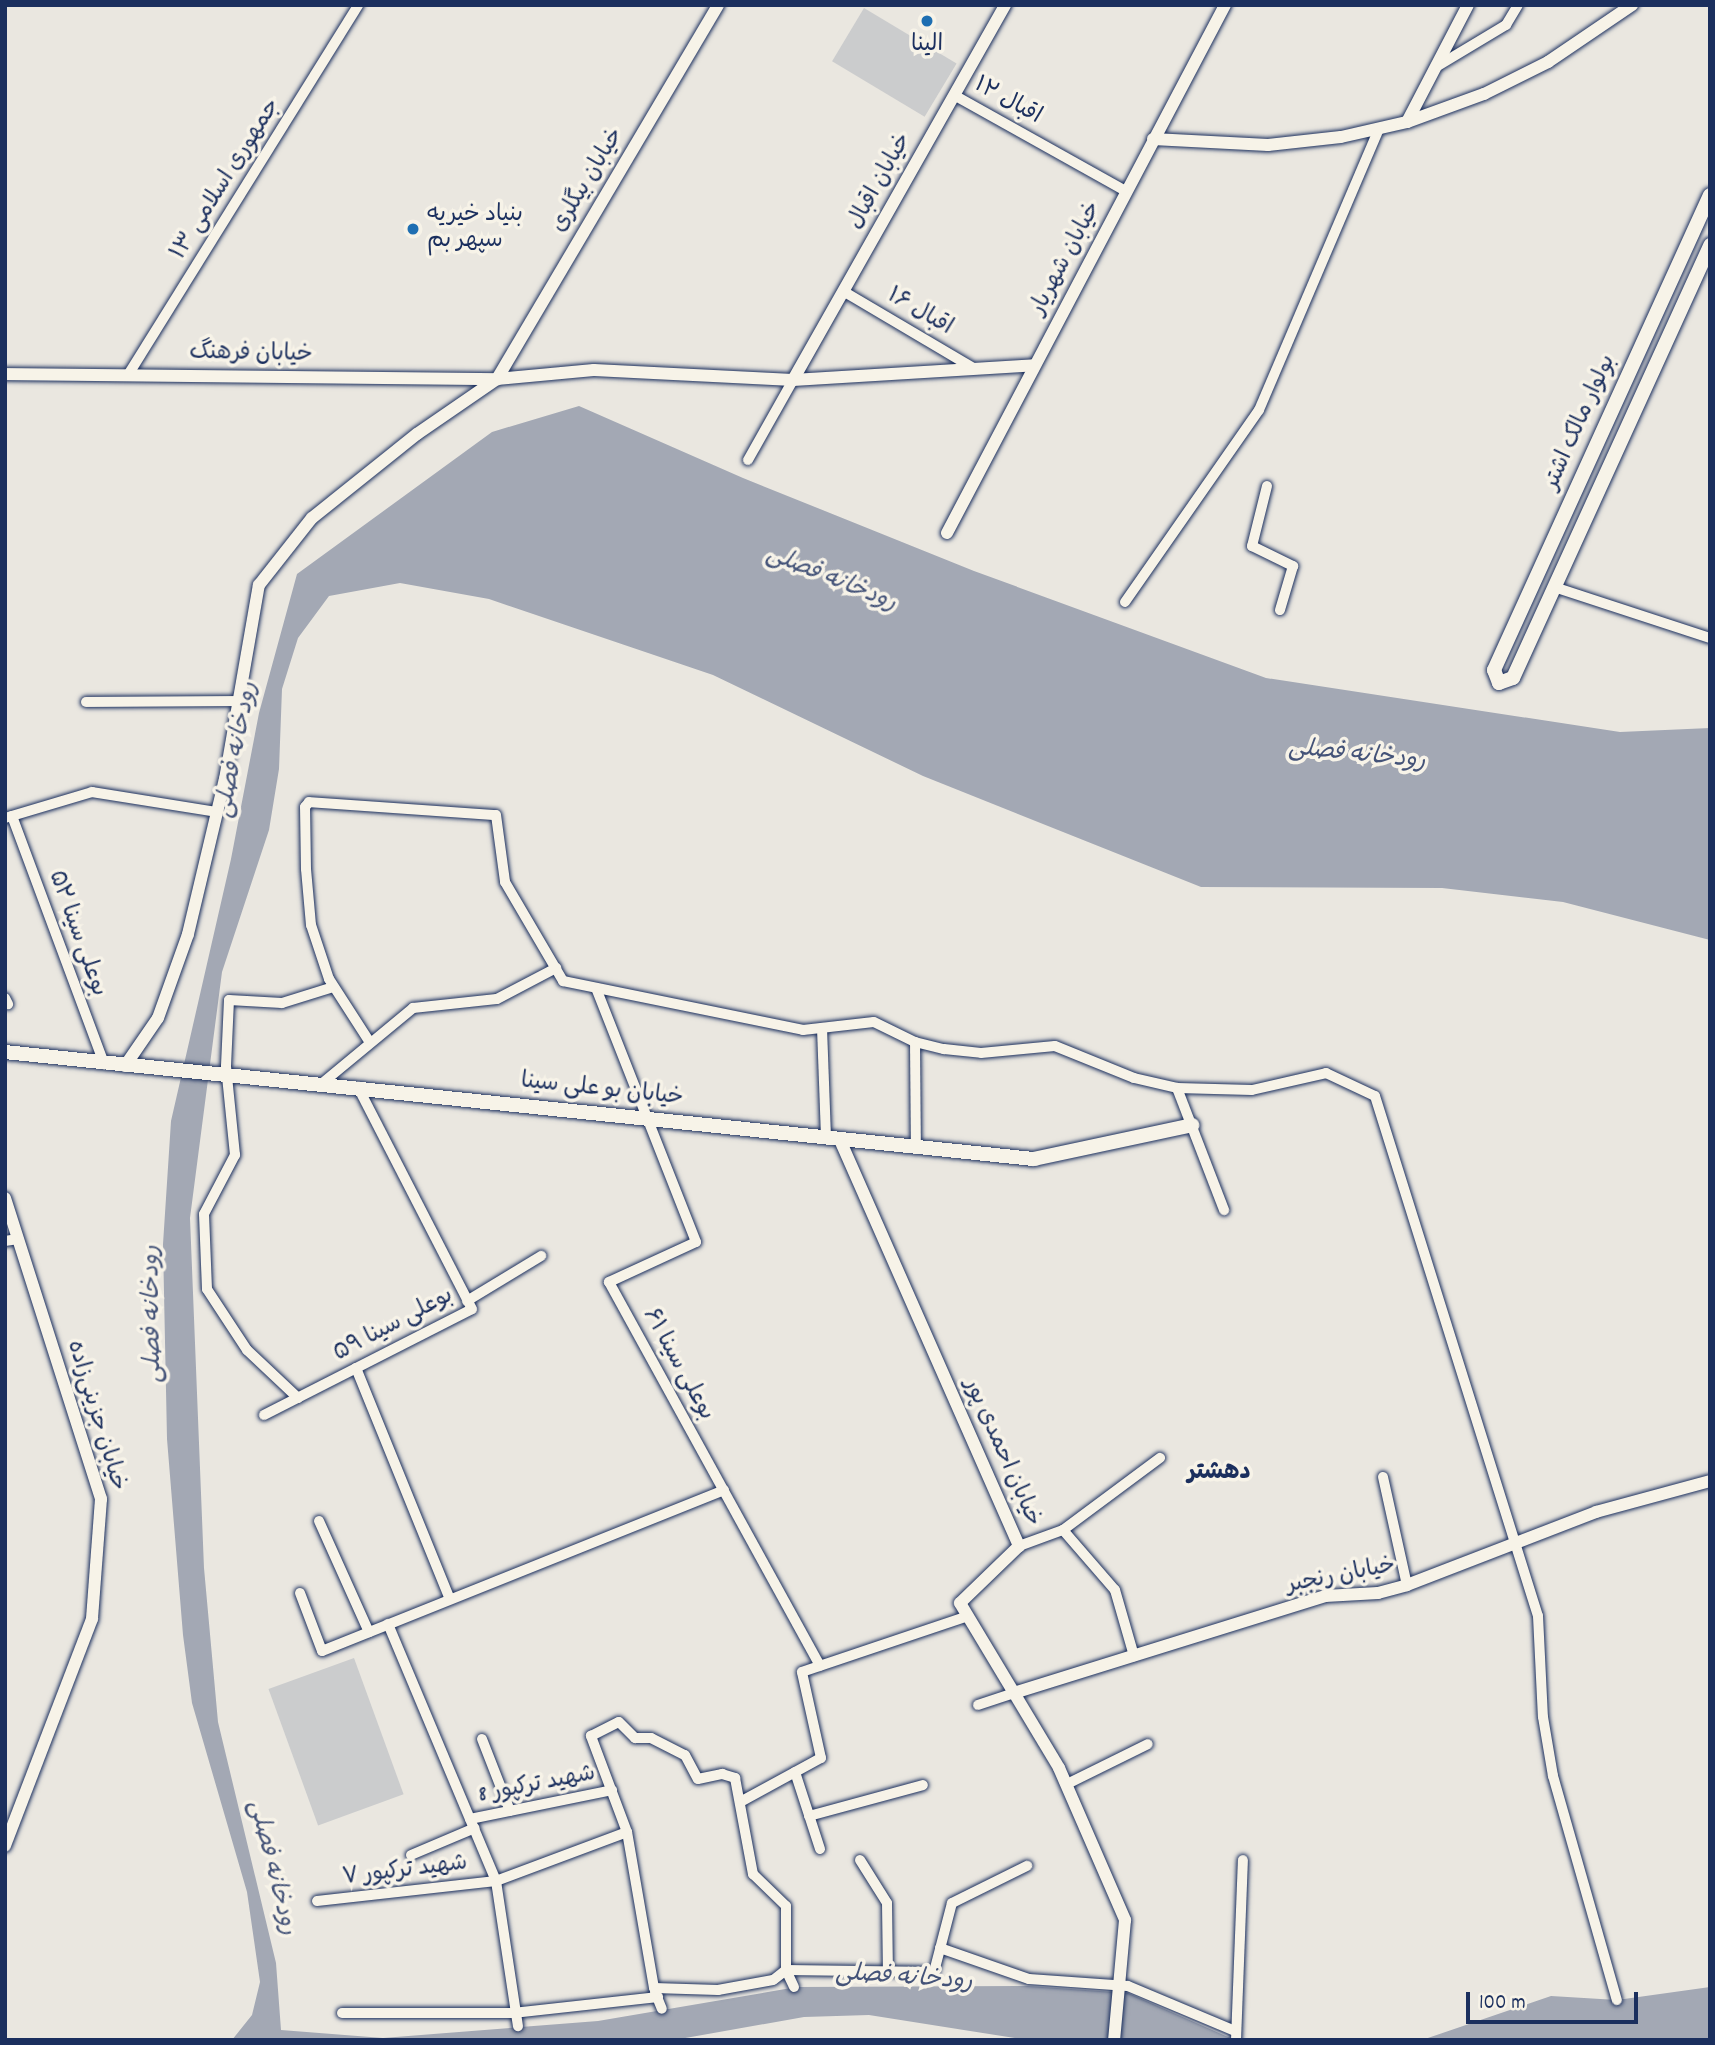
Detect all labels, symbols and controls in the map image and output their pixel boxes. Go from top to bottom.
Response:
marker: الینا [919,13,935,29]
place label: الینا [911,32,943,60]
street label: اقبال ۱۲ [968,72,1046,132]
street label: جمهوری اسلامی ۱۳ [166,94,288,266]
street label: خیابان بیگلری [547,124,631,238]
street label: خیابان اقبال [843,129,919,235]
street label: خیابان شهریار [1026,197,1108,321]
place label: بنیاد خیریه سپهر بم [427,202,523,256]
marker: بنیاد خیریه سپهر بم [405,221,421,237]
street label: اقبال ۱۶ [881,283,957,343]
street label: خیابان فرهنگ [189,340,313,370]
street label: بولوار مالک اشتر [1539,351,1623,495]
water label: رودخانه فصلی [762,541,900,619]
water label: رودخانه فصلی [211,680,265,820]
water label: رودخانه فصلی [1287,735,1427,777]
street label: بوعلی سینا ۵۲ [40,867,112,1001]
street label: خیابان بو علی سینا [519,1069,685,1113]
water label: رودخانه فصلی [138,1245,170,1383]
street label: بوعلی سینا ۵۹ [329,1283,459,1369]
street label: بوعلی سینا ۶۱ [635,1304,719,1426]
street label: خیابان جزینی‌زاده [59,1338,131,1494]
street label: خیابان احمدی پور [956,1375,1046,1531]
district label: دهشتر [1187,1460,1251,1488]
street label: خیابان رنجبر [1284,1553,1398,1601]
street label: شهید ترکپور 8 [476,1761,598,1811]
water label: رودخانه فصلی [240,1798,302,1938]
street label: شهید ترکپور ۷ [341,1851,469,1893]
water label: رودخانه فصلی [834,1960,974,1998]
scale bar [1470,1979,1642,2023]
text: 100 m [1479,1989,1526,2019]

